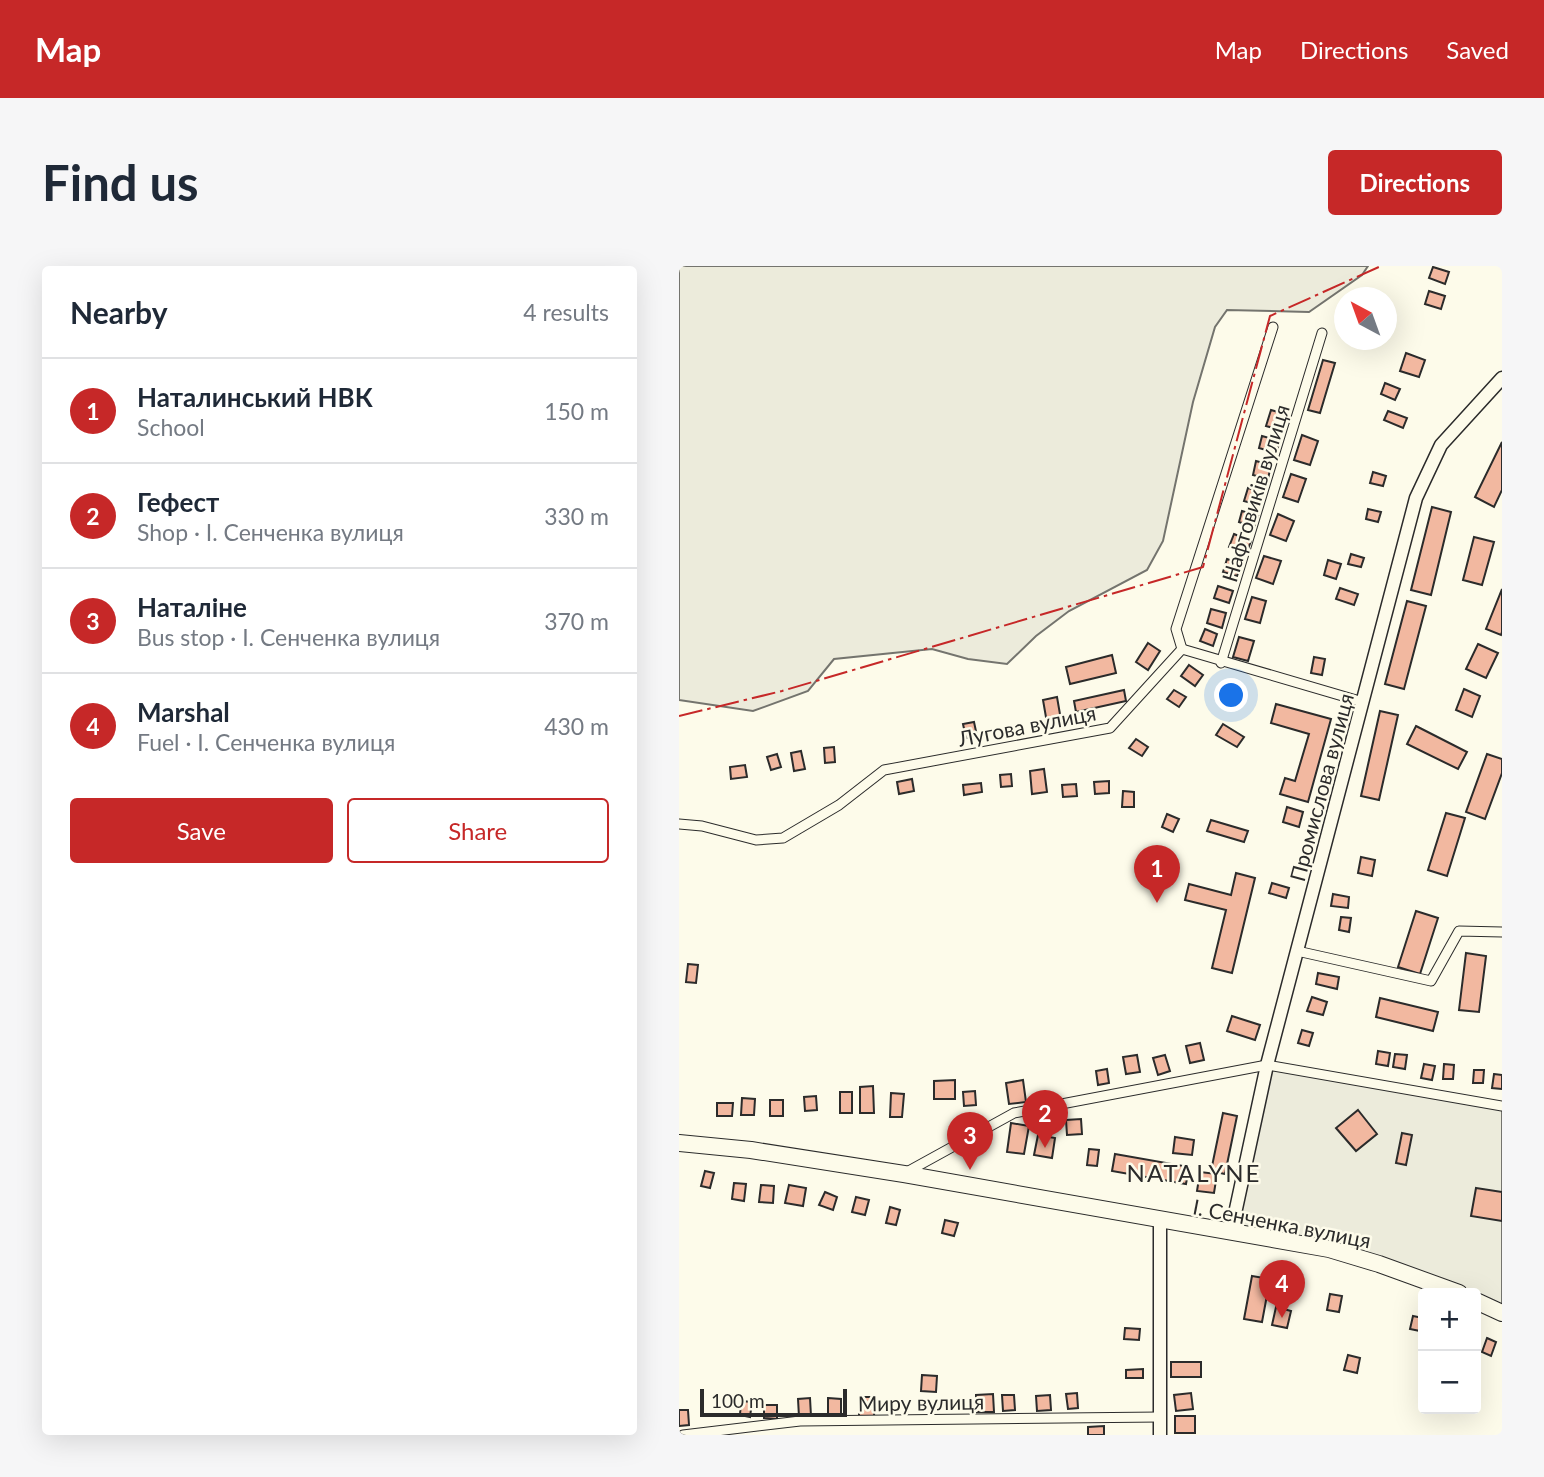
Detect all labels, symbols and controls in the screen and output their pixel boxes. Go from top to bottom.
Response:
text: Map [35,29,101,69]
text: Map [1215,35,1262,64]
text: Directions [1300,35,1408,64]
text: Saved [1446,35,1509,64]
button: Directions [1328,150,1502,215]
text: Find us [42,153,199,211]
north arrow [1334,287,1397,350]
text: Nearby [70,294,168,330]
text: 4 results [523,298,609,326]
text: Наталинський НВК [137,381,373,413]
text: 1 [86,397,100,425]
text: 150 m [544,397,609,425]
street label: Нафтовиків вулиця [1216,401,1294,585]
text: School [137,413,205,441]
text: Гефест [137,486,219,518]
text: 2 [86,502,100,530]
text: 330 m [544,502,609,530]
text: Shop · І. Сенченка вулиця [137,518,404,546]
text: Наталіне [137,591,247,623]
text: 3 [86,607,100,635]
text: 370 m [544,607,609,635]
text: Bus stop · І. Сенченка вулиця [137,623,440,651]
your location [1214,678,1248,712]
street label: Промислова вулиця [1284,690,1358,884]
text: Marshal [137,696,230,728]
street label: Лугова вулиця [955,699,1098,751]
text: 4 [86,712,100,740]
text: 430 m [544,712,609,740]
text: Fuel · І. Сенченка вулиця [137,728,395,756]
button: Save [70,798,333,863]
button: Share [347,798,609,863]
pin: 1 [1134,845,1180,903]
pin: 2 [1022,1090,1068,1148]
pin: 3 [947,1112,993,1170]
district label: NATALYNE [1127,1158,1261,1187]
street label: І. Сенченка вулиця [1191,1193,1373,1253]
pin: 4 [1259,1260,1305,1318]
map controls [1418,1288,1481,1414]
button: + [1418,1288,1481,1351]
button: − [1418,1351,1481,1414]
scale bar [700,1386,847,1418]
street label: Миру вулиця [858,1388,984,1416]
text: 100 m [711,1389,765,1412]

